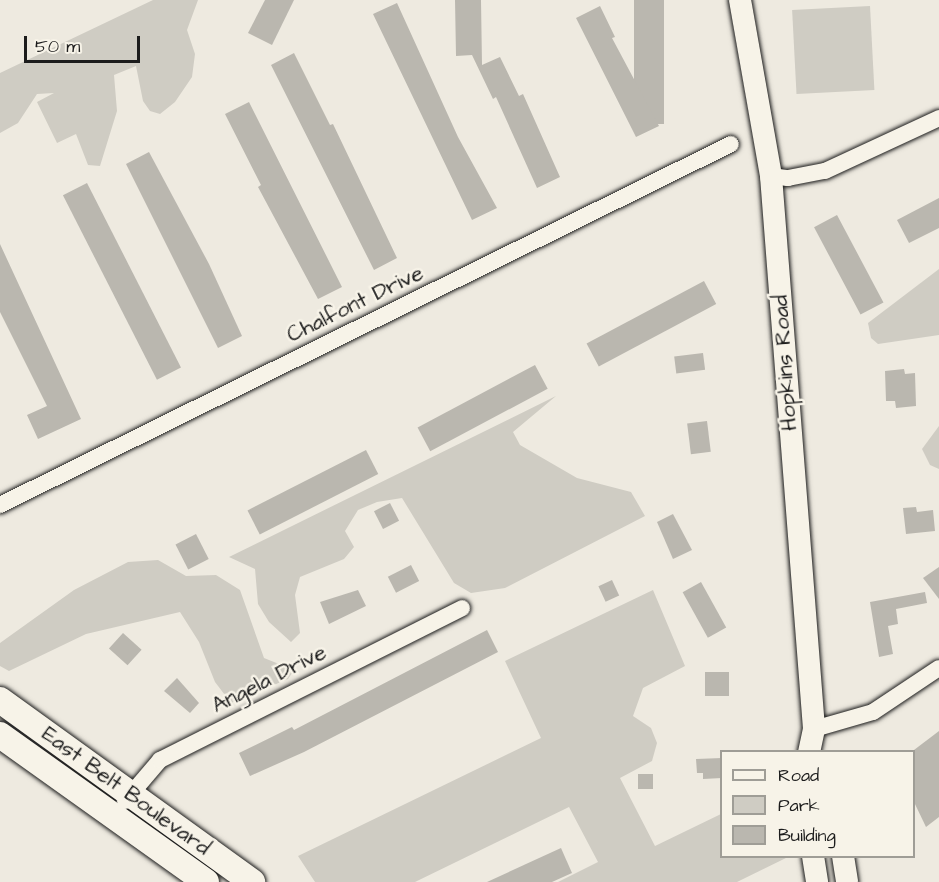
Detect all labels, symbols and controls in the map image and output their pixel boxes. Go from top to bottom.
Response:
scale bar [27,24,142,62]
text: 50 m [35,34,80,59]
street label: Chalfont Drive [283,260,427,348]
street label: Hopkins Road [767,294,803,432]
street label: Angela Drive [207,639,331,719]
street label: East Belt Boulevard [36,721,216,861]
legend [720,750,915,858]
text: Road [778,763,819,788]
text: Park [778,793,820,818]
text: Building [778,823,836,848]

